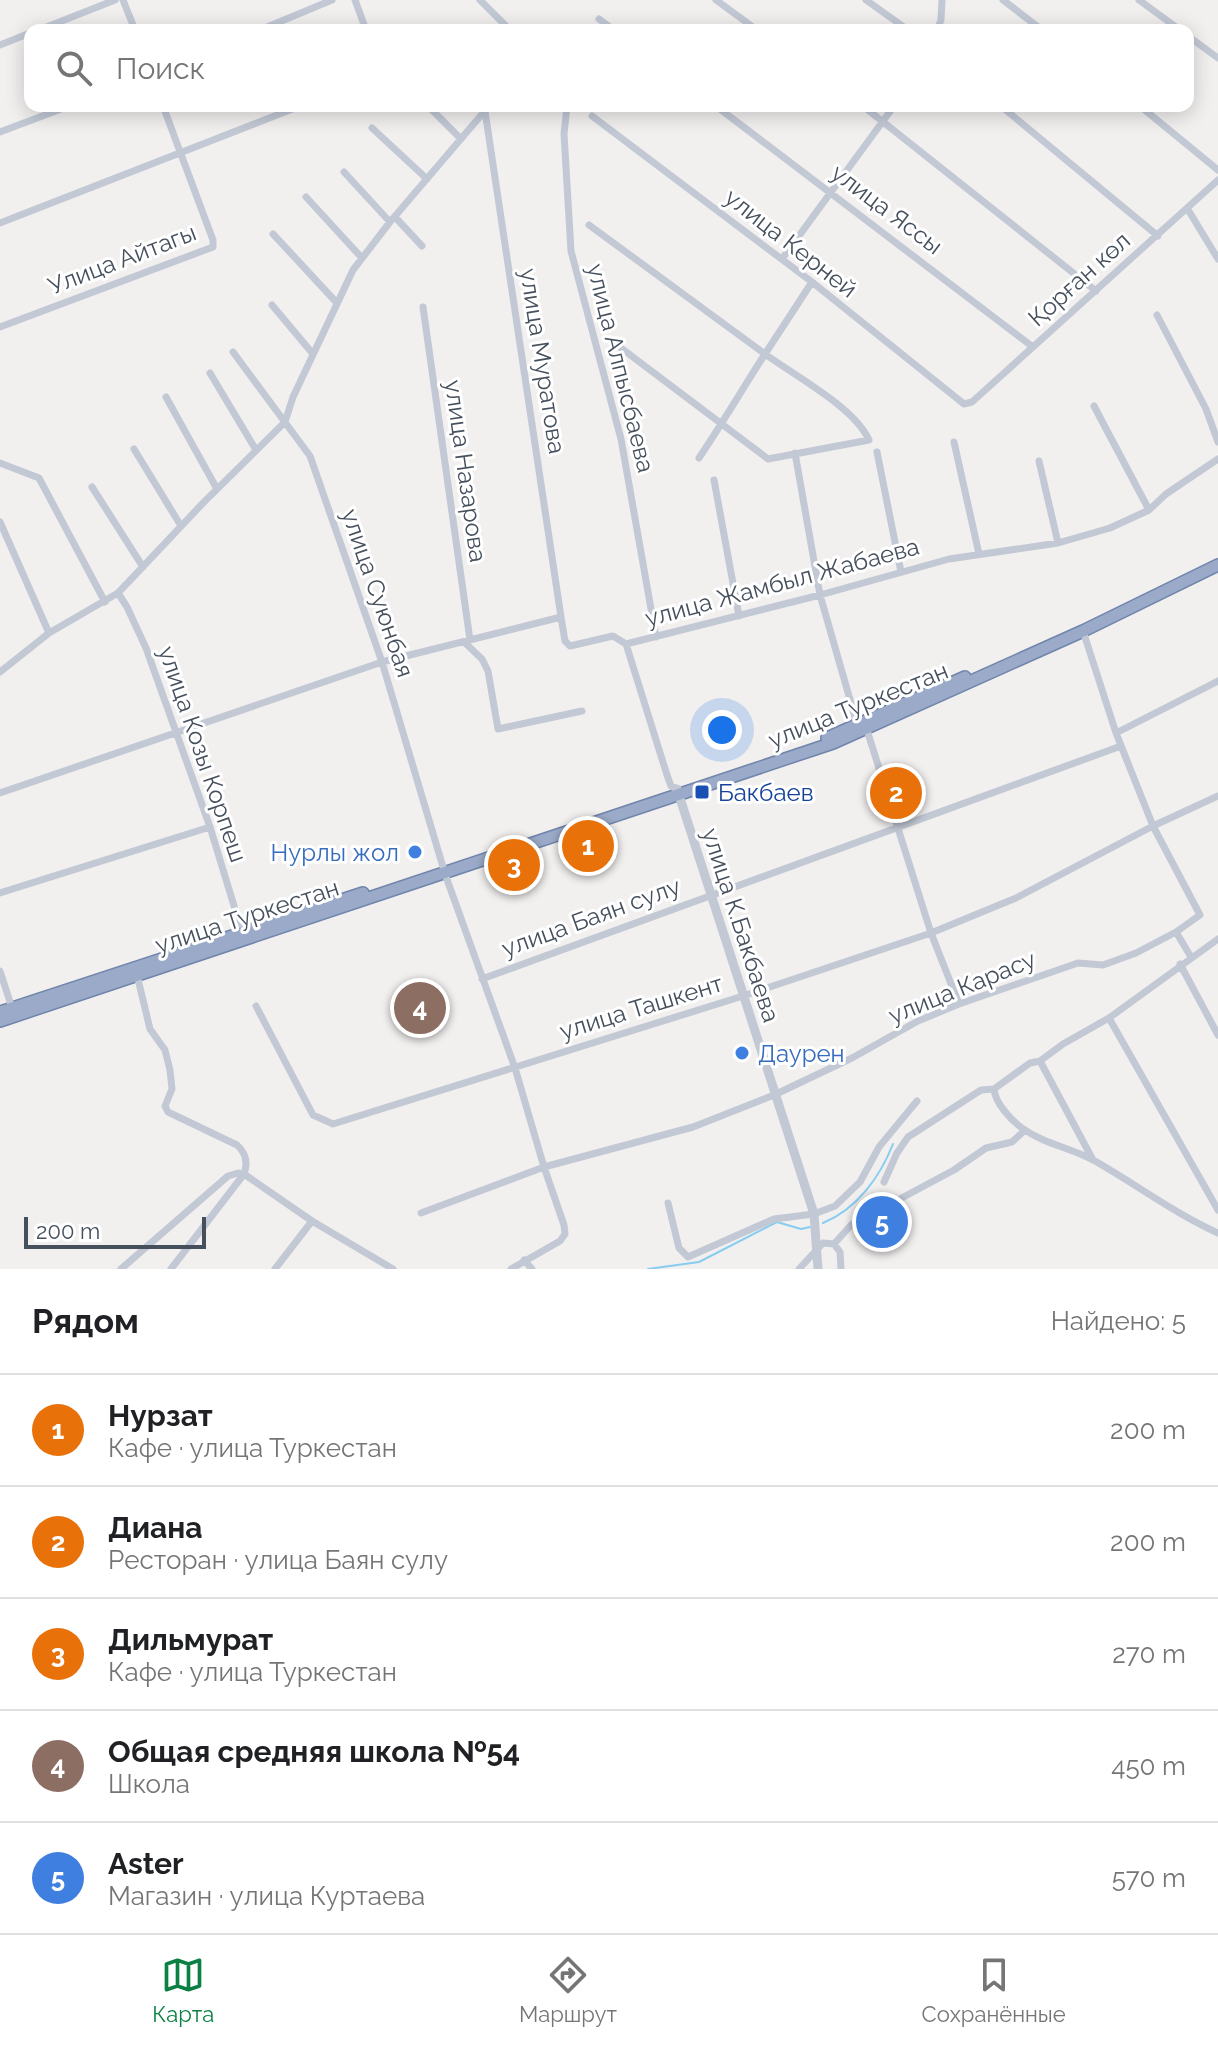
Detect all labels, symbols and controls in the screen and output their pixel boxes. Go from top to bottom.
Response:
search box [24,24,1194,112]
icon: search [52,46,96,90]
text: Поиск [116,51,205,86]
street label: улица Яссы [826,158,948,260]
street label: улица Керней [719,182,863,304]
street label: Улица Айтагы [44,218,200,300]
street label: Қорған көл [1022,226,1136,332]
street label: улица Алпысбаева [581,261,661,475]
street label: улица Муратова [514,266,572,456]
street label: улица Назарова [439,378,493,564]
street label: улица Суюнбая [336,505,420,681]
street label: улица Жамбыл Жабаева [642,531,922,633]
street label: улица Козы Корпеш [152,642,254,866]
street label: улица Туркестан [764,656,952,754]
your location [702,710,742,750]
pin: 2 [870,763,922,823]
place label: Бакбаев [718,778,813,807]
marker: Бакбаев [693,783,711,801]
pin: 1 [562,816,614,876]
street label: улица К.Бакбаева [696,824,786,1026]
pin: 3 [488,835,540,895]
place label: Нурлы жол [271,838,399,867]
marker: Нурлы жол [406,843,424,861]
street label: улица Баян сулу [498,871,684,963]
street label: улица Туркестан [152,873,342,959]
street label: улица Карасу [884,944,1040,1030]
street label: улица Ташкент [556,968,727,1046]
pin: 4 [394,978,446,1038]
place label: Даурен [758,1039,845,1068]
marker: Даурен [733,1044,751,1062]
pin: 5 [856,1192,908,1252]
scale bar [24,1213,206,1249]
text: 200 m [36,1218,100,1244]
text: Рядом [32,1301,139,1341]
text: Найдено: 5 [1051,1306,1186,1336]
text: Нурзат [108,1398,213,1433]
text: 1 [52,1415,64,1445]
text: 200 m [1110,1415,1186,1445]
text: Кафе · улица Туркестан [108,1433,397,1463]
text: Диана [108,1510,203,1545]
text: 2 [51,1527,65,1557]
text: 200 m [1110,1527,1186,1557]
text: Ресторан · улица Баян сулу [108,1545,448,1575]
text: Дильмурат [108,1622,273,1657]
text: 3 [51,1639,65,1669]
text: 270 m [1112,1639,1186,1669]
text: Кафе · улица Туркестан [108,1657,397,1687]
text: Общая средняя школа №54 [108,1734,520,1769]
text: 4 [51,1751,65,1781]
text: 450 m [1111,1751,1186,1781]
text: Школа [108,1769,190,1799]
text: Aster [108,1846,184,1881]
text: 5 [51,1863,65,1893]
text: 570 m [1112,1863,1186,1893]
text: Магазин · улица Куртаева [108,1881,425,1911]
tab: Карта [152,1953,214,2027]
tab: Маршрут [519,1953,617,2027]
tab: Сохранённые [922,1953,1066,2027]

